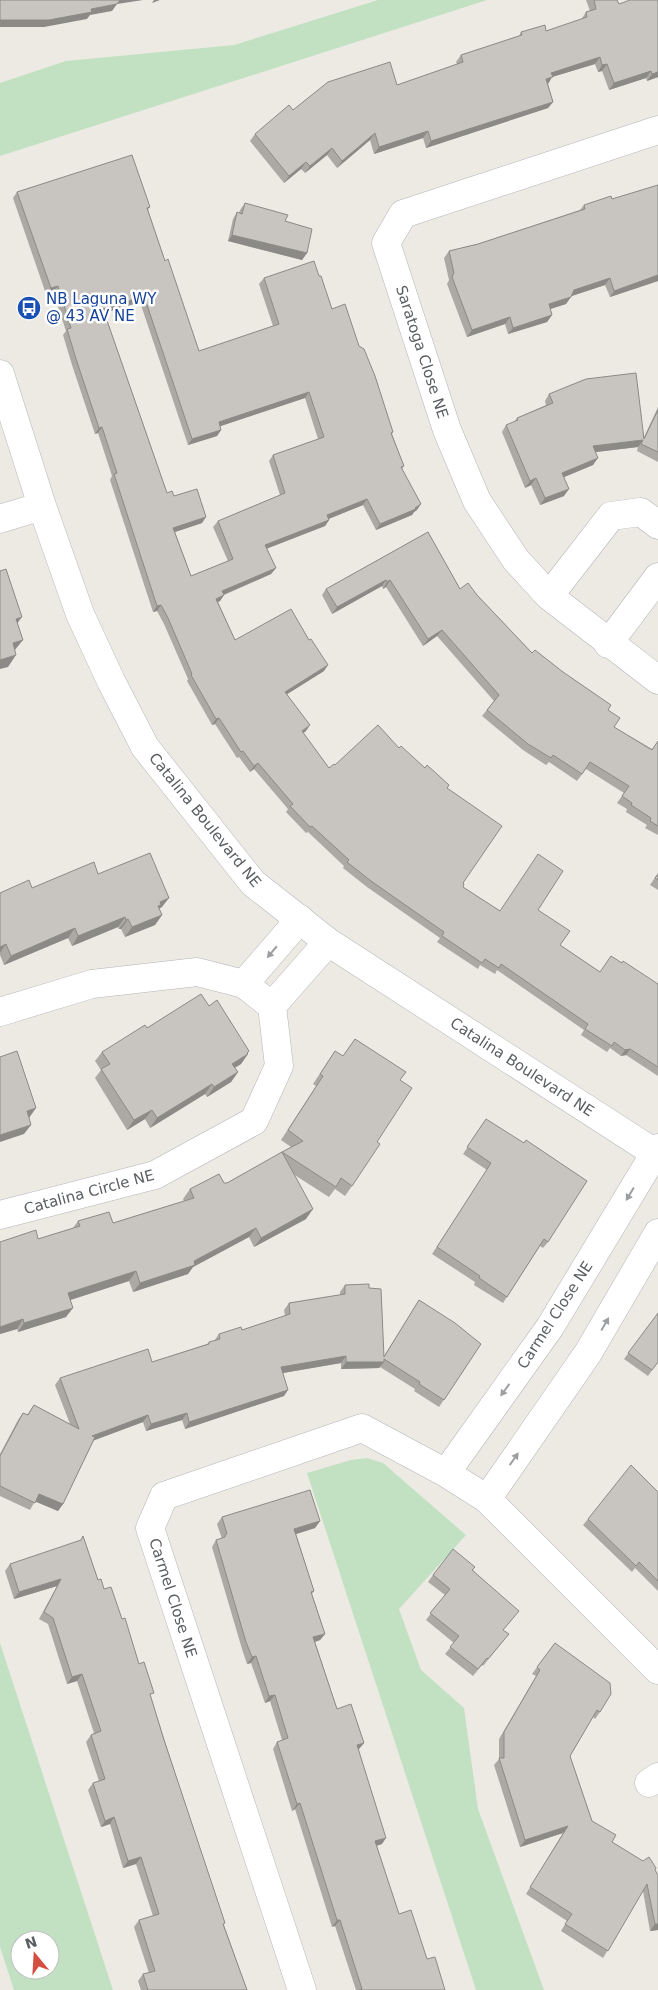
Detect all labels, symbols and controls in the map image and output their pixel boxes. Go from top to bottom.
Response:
street label: Saratoga Close NE [392,283,452,421]
place label: NB Laguna WY @ 43 AV NE [46,290,157,325]
bus stop icon: NB Laguna WY @ 43 AV NE [16,295,42,321]
street label: Catalina Boulevard NE [145,749,265,891]
one-way arrow [267,945,278,958]
street label: Catalina Boulevard NE [447,1014,597,1120]
street label: Catalina Circle NE [22,1166,156,1218]
one-way arrow [625,1188,634,1201]
street label: Carmel Close NE [513,1258,597,1372]
one-way arrow [600,1318,609,1331]
one-way arrow [500,1383,510,1397]
one-way arrow [509,1452,519,1466]
street label: Carmel Close NE [145,1536,201,1660]
north arrow [10,1930,60,1980]
text: N [23,1933,39,1952]

